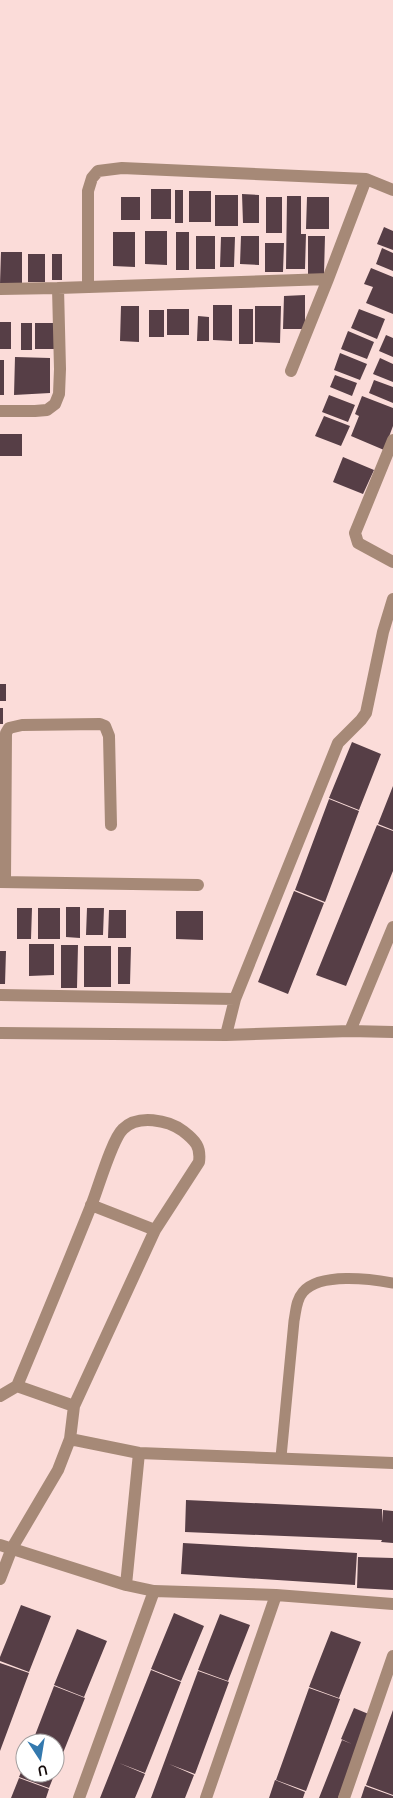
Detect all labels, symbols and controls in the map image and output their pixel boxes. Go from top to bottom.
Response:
north arrow [15,1733,65,1783]
text: U [36,1760,49,1779]

